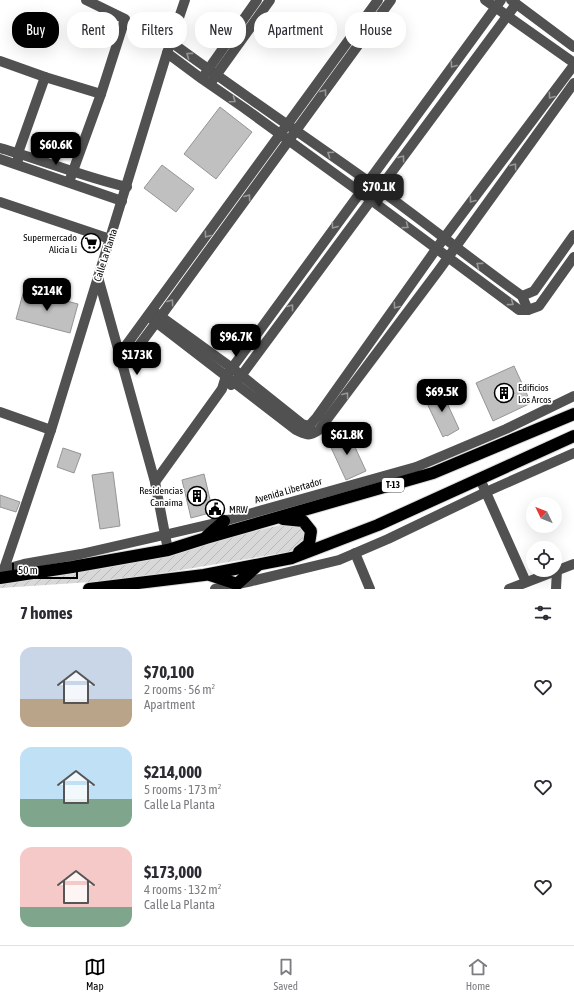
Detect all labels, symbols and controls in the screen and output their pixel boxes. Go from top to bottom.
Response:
chip: Buy [12,12,59,48]
chip: Rent [67,12,119,48]
chip: Filters [127,12,187,48]
chip: New [195,12,246,48]
chip: Apartment [254,12,337,48]
chip: House [345,12,406,48]
one-way arrow [186,53,193,60]
one-way arrow [451,61,458,68]
one-way arrow [319,89,326,96]
one-way arrow [548,92,555,99]
one-way arrow [229,95,236,103]
pin: $60.6K [23,132,89,166]
text: $60.6K [40,137,72,152]
one-way arrow [327,152,334,159]
one-way arrow [397,155,404,162]
one-way arrow [509,163,517,170]
pin: $70.1K [346,174,412,208]
text: $70.1K [363,179,395,194]
one-way arrow [243,194,250,201]
one-way arrow [470,196,477,203]
one-way arrow [402,221,409,229]
one-way arrow [332,222,339,229]
street label: Calle La Planta [92,227,119,283]
one-way arrow [205,231,212,238]
place label: Supermercado Alicia Li [23,232,77,255]
supermarket icon: Supermercado Alicia Li [80,232,102,254]
one-way arrow [477,262,484,269]
pin: $214K [19,278,75,312]
text: $214K [32,283,62,298]
one-way arrow [506,298,513,305]
one-way arrow [167,299,174,306]
one-way arrow [394,301,401,308]
one-way arrow [286,305,293,312]
pin: $96.7K [203,324,269,358]
text: $96.7K [220,329,252,344]
pin: $173K [109,342,165,376]
text: $173K [122,347,152,362]
pin: $69.5K [409,379,475,413]
building icon: Edificios Los Arcos [493,382,515,404]
place label: Edificios Los Arcos [518,382,552,405]
text: $69.5K [426,384,458,399]
one-way arrow [341,392,349,399]
pin: $61.8K [314,422,380,456]
text: $61.8K [331,427,363,442]
street label: Avenida Libertador [253,475,324,505]
road number: T-13 [382,478,404,492]
place label: Residencias Canaima [139,485,183,508]
building icon: Residencias Canaima [186,485,208,507]
north arrow [526,497,562,533]
map controls [526,497,562,577]
public building icon: MRW [204,498,226,520]
place label: MRW [229,504,249,515]
button: locate [526,541,562,577]
scale bar [12,561,78,580]
text: 50 m [18,564,38,576]
icon: filters [532,602,554,624]
text: 7 homes [20,603,73,623]
text: $70,100 [144,662,194,682]
icon: home [52,663,100,711]
icon: heart [532,676,554,698]
text: 2 rooms · 56 m² [144,682,215,697]
text: Apartment [144,697,195,712]
text: $214,000 [144,762,202,782]
icon: home [52,763,100,811]
icon: heart [532,776,554,798]
text: 5 rooms · 173 m² [144,782,221,797]
text: Calle La Planta [144,797,215,812]
text: $173,000 [144,862,202,882]
icon: home [52,863,100,911]
icon: heart [532,876,554,898]
text: 4 rooms · 132 m² [144,882,221,897]
text: Calle La Planta [144,897,215,912]
tab: Map [84,956,106,992]
tab: Saved [274,956,298,992]
tab: Home [466,956,490,992]

